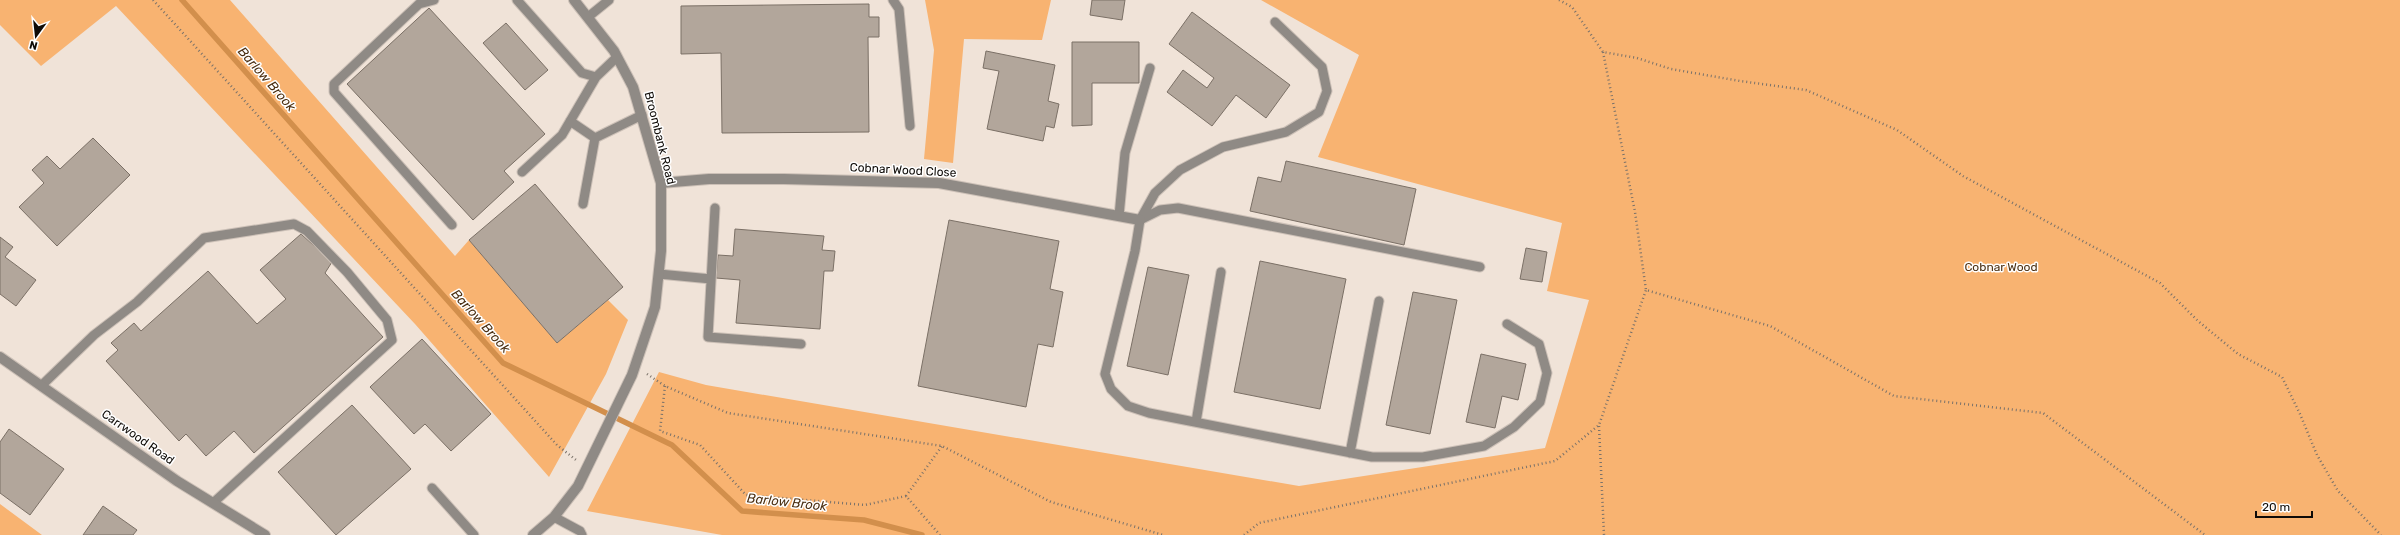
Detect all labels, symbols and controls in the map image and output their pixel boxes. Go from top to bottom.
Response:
north arrow [16,16,56,56]
text: N [28,38,39,52]
water label: Barlow Brook [235,44,299,114]
street label: Broombank Road [642,90,678,186]
street label: Cobnar Wood Close [849,160,957,180]
park label: Cobnar Wood [1964,260,2038,274]
water label: Barlow Brook [449,286,514,356]
street label: Carrwood Road [99,407,177,467]
water label: Barlow Brook [746,490,828,514]
scale bar [2256,493,2312,519]
text: 20 m [2262,500,2290,514]

